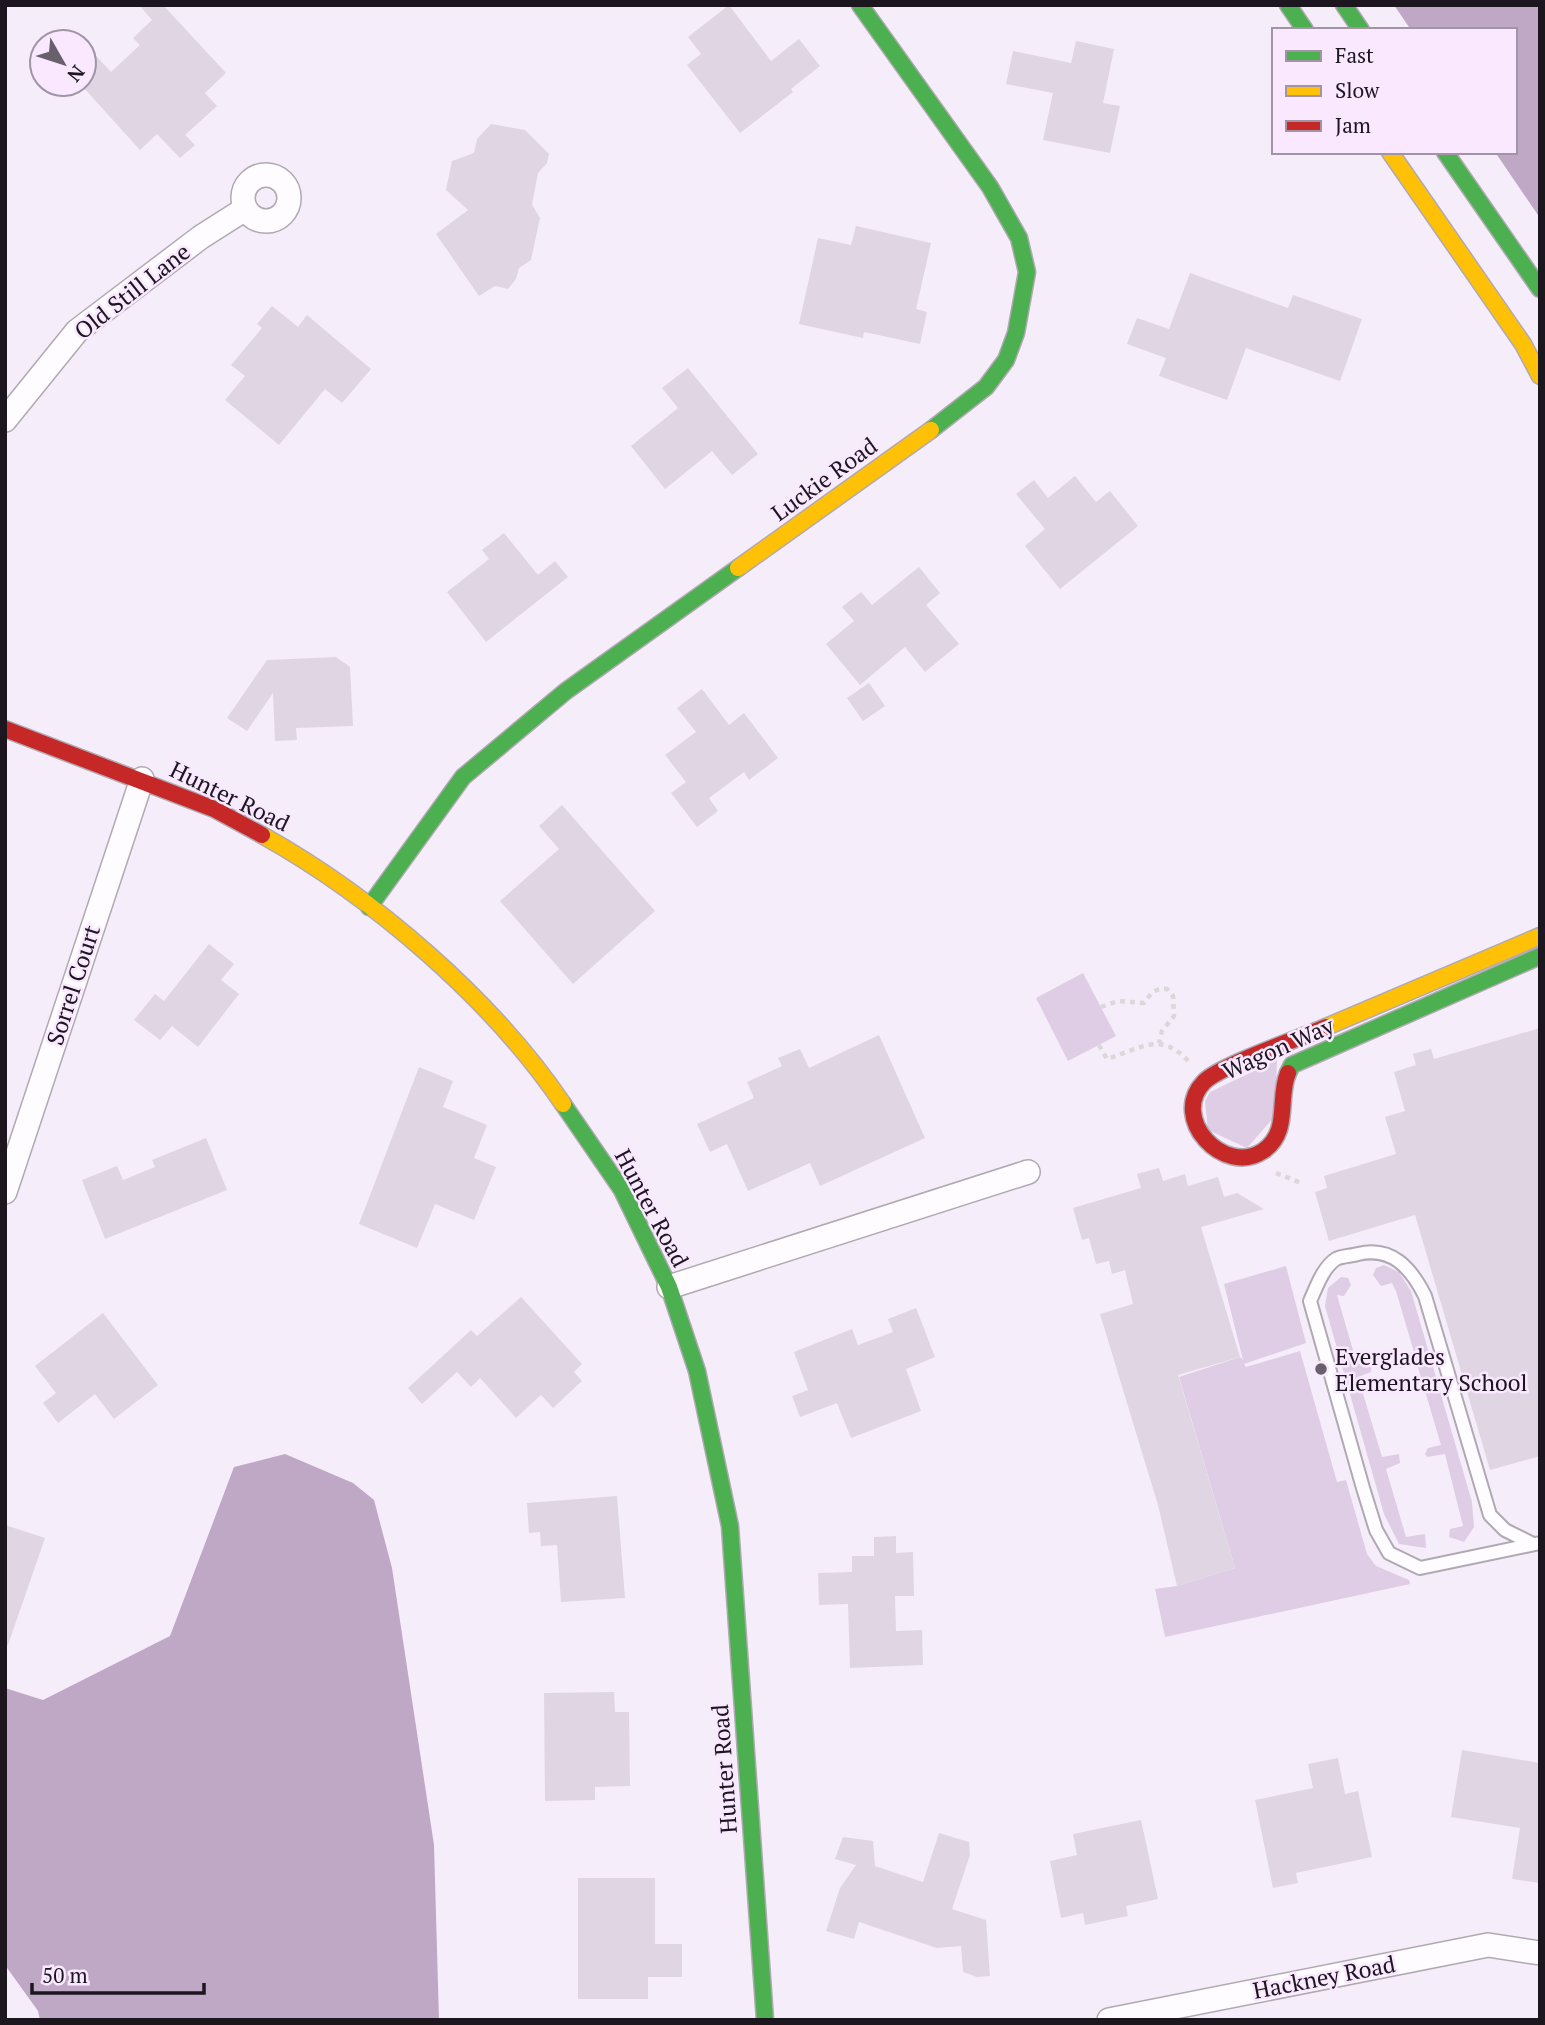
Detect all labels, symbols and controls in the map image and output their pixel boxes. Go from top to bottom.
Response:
north arrow [28,28,98,98]
legend [1272,28,1517,154]
text: Fast [1335,41,1374,69]
text: N [62,61,91,88]
text: Slow [1335,76,1380,104]
text: Jam [1335,111,1371,139]
street label: Old Still Lane [68,236,196,346]
street label: Luckie Road [765,430,883,528]
street label: Hunter Road [165,754,295,838]
street label: Sorrel Court [39,921,107,1049]
street label: Wagon Way [1217,1010,1339,1086]
street label: Hunter Road [608,1144,696,1273]
place label: Everglades Elementary School [1335,1341,1528,1398]
marker: Everglades Elementary School [1313,1361,1329,1377]
street label: Hunter Road [704,1703,744,1835]
street label: Hackney Road [1250,1948,1398,2006]
scale bar [32,1952,203,1996]
text: 50 m [42,1961,88,1989]

